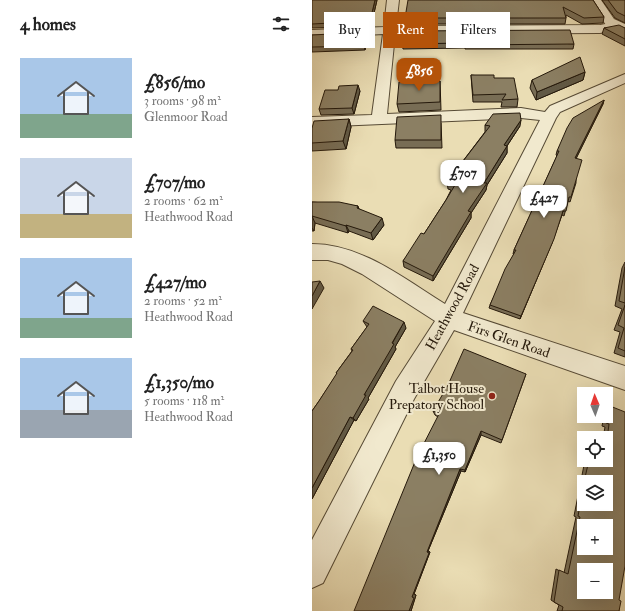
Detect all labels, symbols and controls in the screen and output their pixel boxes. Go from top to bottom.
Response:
chip: Buy [324,12,375,48]
chip: Rent [383,12,438,48]
chip: Filters [446,12,510,48]
icon: filters [270,13,292,35]
text: 4 homes [20,14,76,35]
pin: £856 [395,58,443,92]
text: £856 [405,63,433,79]
text: £856/mo [144,72,205,93]
icon: home [52,74,100,122]
text: 3 rooms · 98 m² [144,93,221,109]
text: Glenmoor Road [144,109,228,125]
pin: £707 [439,160,487,194]
text: £707 [449,165,477,181]
text: £707/mo [144,172,205,193]
icon: home [52,174,100,222]
pin: £427 [520,185,568,219]
text: £427 [530,190,558,206]
text: 2 rooms · 62 m² [144,193,223,209]
text: Heathwood Road [144,209,233,225]
street label: Heathwood Road [422,261,483,353]
text: £427/mo [144,272,207,293]
icon: home [52,274,100,322]
text: 2 rooms · 52 m² [144,293,222,309]
text: Heathwood Road [144,309,233,325]
street label: Firs Glen Road [465,317,552,362]
text: £1,350/mo [144,372,214,393]
icon: home [52,374,100,422]
place label: Talbot House Prepatory School [389,380,484,414]
north arrow [577,387,613,423]
map controls [577,387,613,599]
marker: Talbot House Prepatory School [487,391,497,401]
text: 5 rooms · 118 m² [144,393,224,409]
text: Heathwood Road [144,409,233,425]
button: locate [577,431,613,467]
pin: £1,350 [406,442,472,476]
text: £1,350 [422,447,456,463]
button: layers [577,475,613,511]
button: + [577,519,613,555]
button: − [577,563,613,599]

